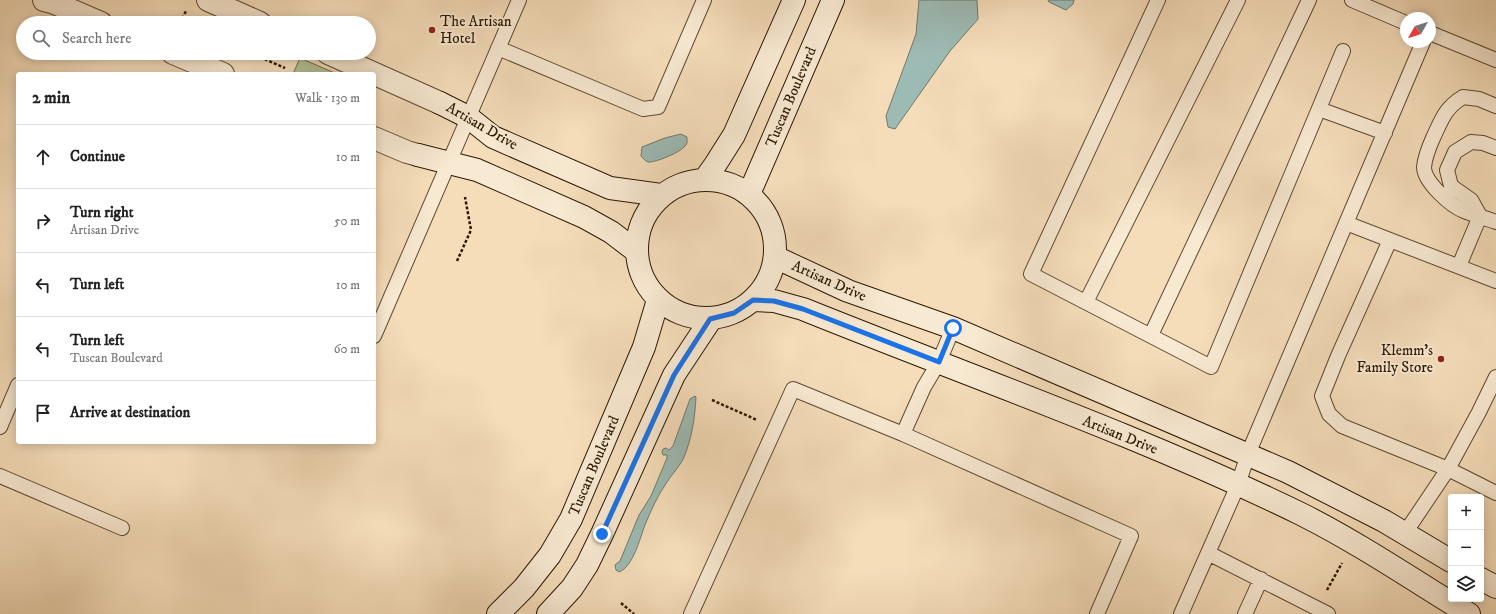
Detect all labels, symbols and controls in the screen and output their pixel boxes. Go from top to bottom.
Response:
place label: The Artisan Hotel [440,12,512,48]
north arrow [1400,12,1436,48]
search box [16,16,376,60]
marker: The Artisan Hotel [427,25,437,35]
icon: search [30,27,52,49]
text: Search here [62,29,131,48]
street label: Tuscan Boulevard [761,44,821,150]
text: 2 min [32,87,70,109]
text: Walk · 130 m [295,90,360,106]
street label: Artisan Drive [443,98,521,154]
icon: ahead [32,146,54,168]
text: Continue [70,147,125,166]
text: 10 m [336,149,360,165]
text: Turn right [70,203,133,222]
icon: right [32,210,54,232]
text: 50 m [334,213,360,229]
text: Artisan Drive [70,222,139,238]
street label: Artisan Drive [789,256,869,306]
icon: left [32,274,54,296]
text: Turn left [70,275,124,294]
text: 10 m [336,277,360,293]
route start [944,319,962,337]
text: Turn left [70,331,124,350]
icon: left [32,338,54,360]
text: 60 m [334,341,360,357]
place label: Klemm's Family Store [1356,341,1433,377]
text: Tuscan Boulevard [70,350,163,366]
marker: Klemm's Family Store [1436,354,1446,364]
icon: arrive [32,402,54,424]
text: Arrive at destination [70,403,190,422]
street label: Artisan Drive [1080,411,1160,459]
street label: Tuscan Boulevard [564,413,624,519]
map controls [1448,494,1484,602]
button: + [1448,494,1484,530]
route end [593,525,611,543]
button: − [1448,530,1484,566]
button: layers [1448,566,1484,602]

